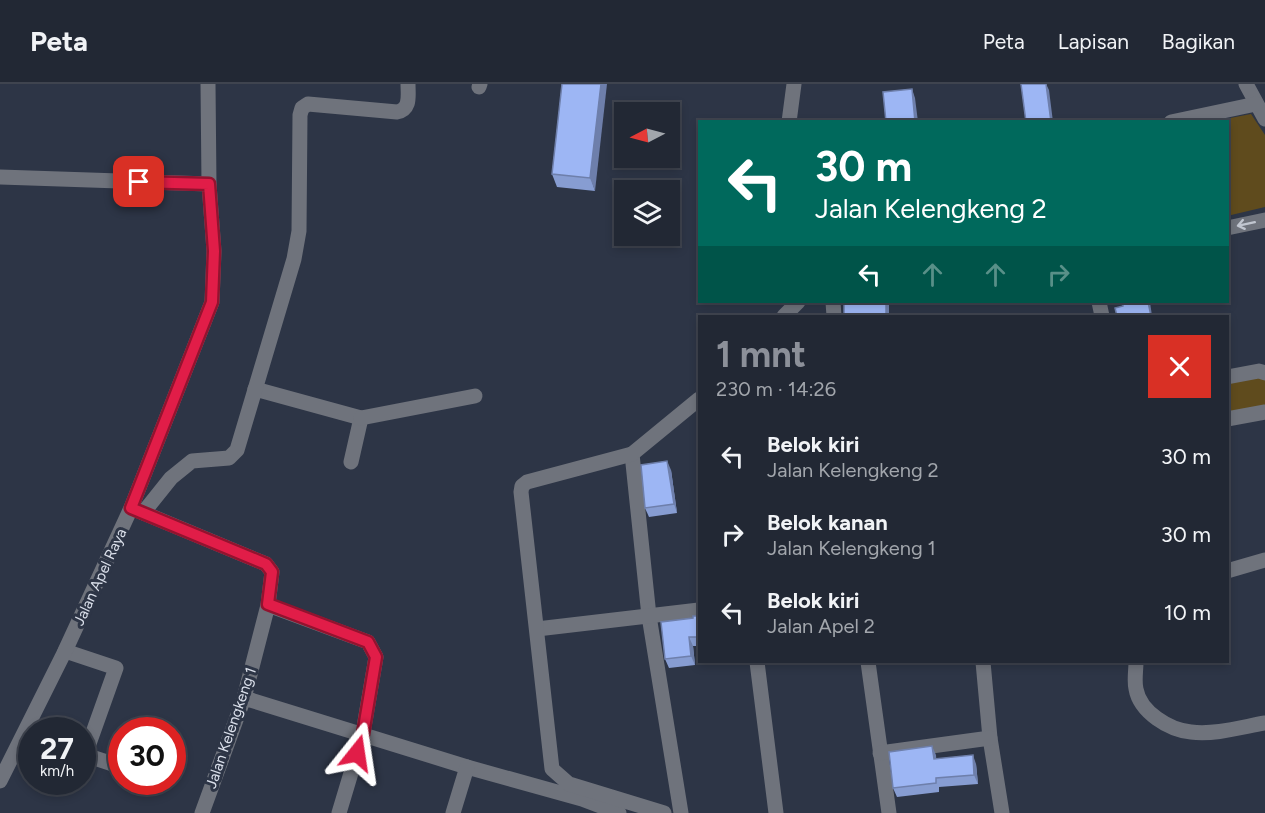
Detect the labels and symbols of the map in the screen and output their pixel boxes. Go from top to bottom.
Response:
north arrow [614,102,680,168]
pin [113,156,164,207]
one-way arrow [1237,219,1256,230]
street label: Jalan Apel Raya [70,526,130,628]
street label: Jalan Kelengkeng 1 [202,665,260,791]
speed limit sign: 30 [108,717,186,795]
position arrow [325,721,389,785]

